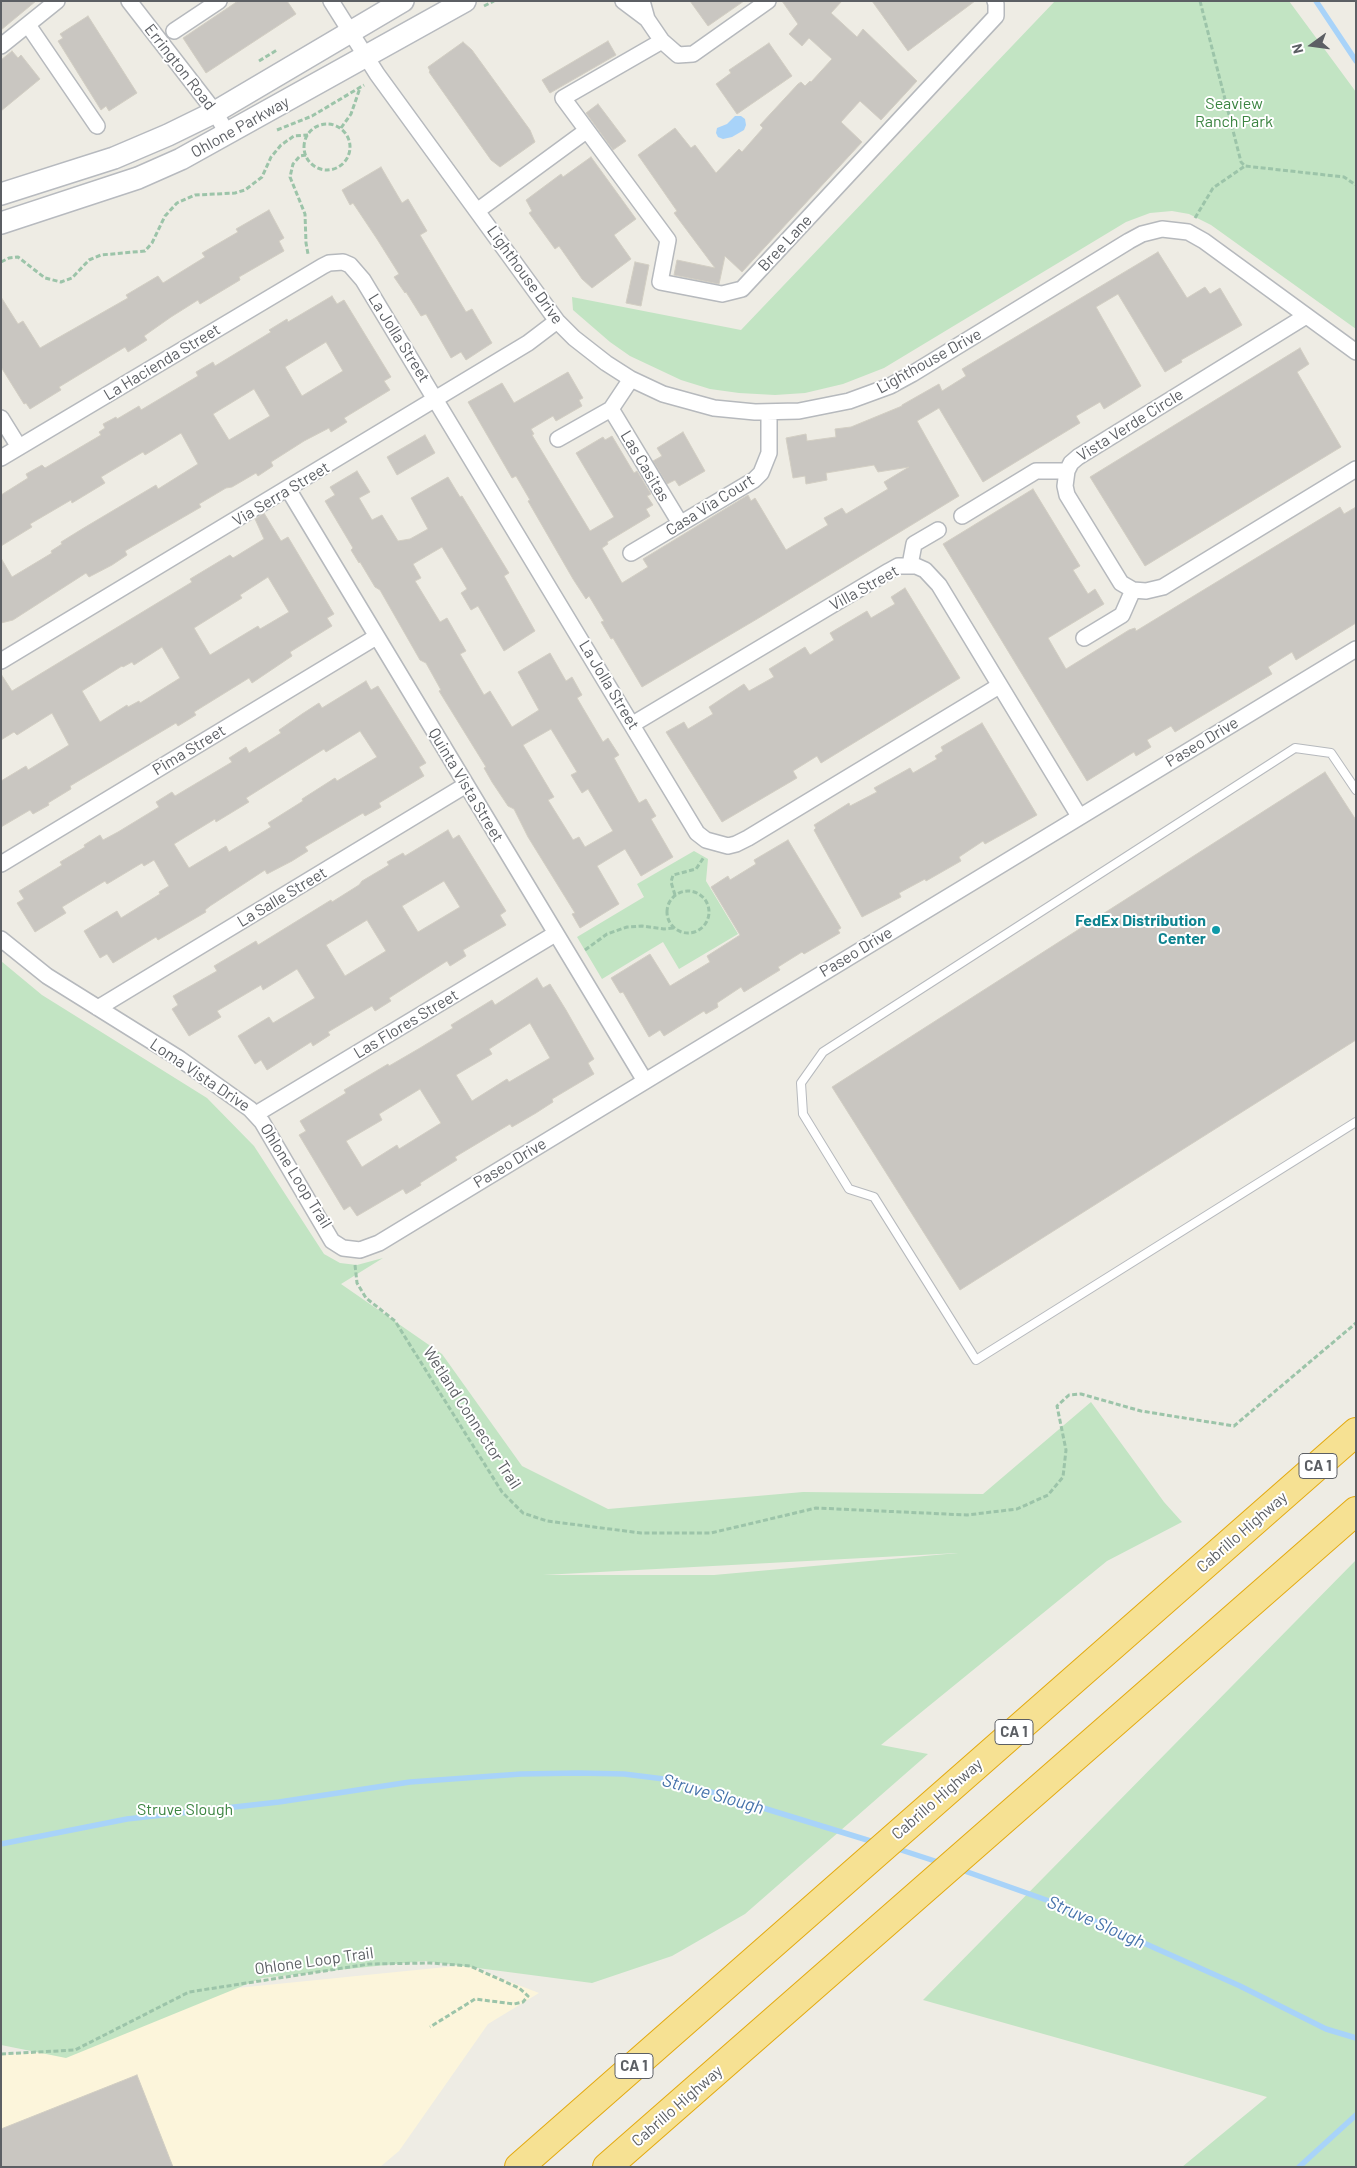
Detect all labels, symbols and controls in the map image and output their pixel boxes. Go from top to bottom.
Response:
street label: Errington Road [140,20,220,114]
north arrow [1287,20,1337,70]
text: N [1288,42,1306,55]
street label: Ohlone Parkway [187,92,293,162]
park label: Seaview Ranch Park [1195,94,1273,132]
street label: Bree Lane [754,211,816,275]
street label: Lighthouse Drive [483,222,567,328]
street label: La Jolla Street [364,290,434,386]
street label: La Hacienda Street [100,320,224,404]
street label: Lighthouse Drive [873,324,985,398]
street label: Vista Verde Circle [1073,385,1187,465]
street label: Las Casitas [616,427,674,505]
street label: Via Serra Street [229,458,333,530]
street label: Casa Via Court [662,470,758,540]
street label: Villa Street [826,561,902,615]
street label: La Jolla Street [575,637,643,733]
street label: Paseo Drive [1162,713,1242,771]
street label: Pima Street [149,721,229,779]
street label: Quinta Vista Street [424,724,508,846]
street label: La Salle Street [234,863,330,931]
place label: FedEx Distribution Center [1075,911,1206,949]
street label: Paseo Drive [816,923,896,981]
marker: FedEx Distribution Center [1210,924,1222,936]
street label: Las Flores Street [350,985,462,1063]
street label: Loma Vista Drive [146,1034,254,1116]
street label: Ohlone Loop Trail [256,1120,336,1232]
street label: Paseo Drive [470,1134,550,1192]
street label: Wetland Connector Trail [419,1343,525,1493]
road number: CA 1 [1299,1454,1337,1478]
street label: Cabrillo Highway [1193,1487,1291,1577]
road number: CA 1 [995,1720,1033,1744]
street label: Cabrillo Highway [888,1754,986,1844]
water label: Struve Slough [660,1769,766,1819]
park label: Struve Slough [137,1800,233,1820]
water label: Struve Slough [1044,1891,1148,1953]
street label: Ohlone Loop Trail [253,1943,375,1979]
road number: CA 1 [615,2054,653,2078]
street label: Cabrillo Highway [628,2061,726,2151]

